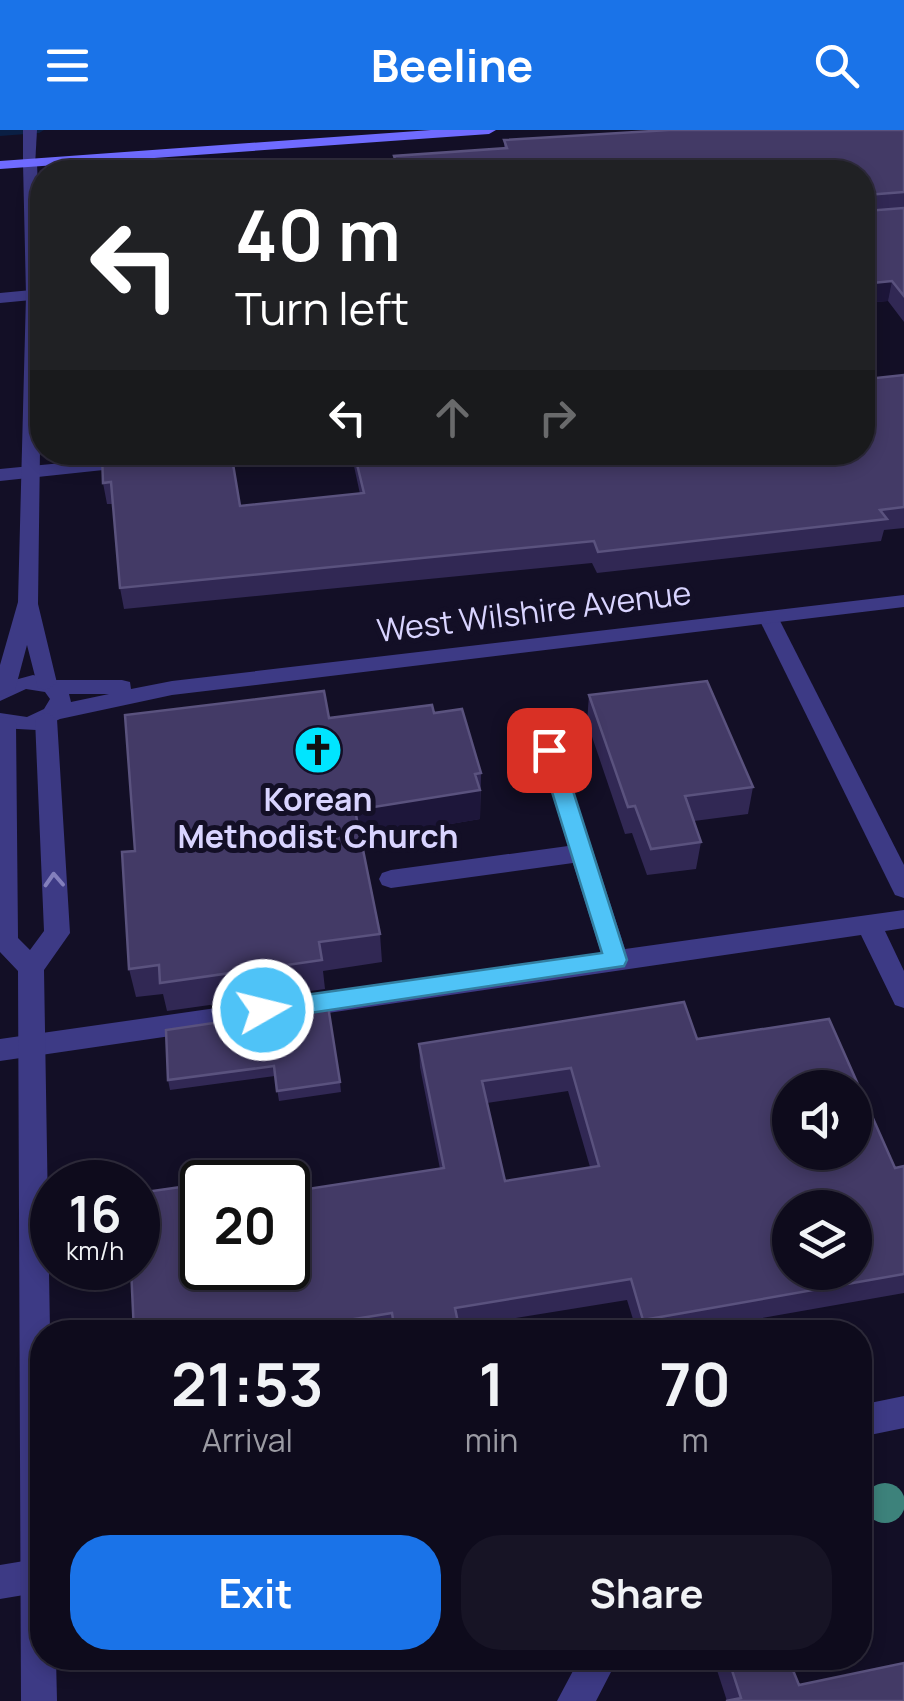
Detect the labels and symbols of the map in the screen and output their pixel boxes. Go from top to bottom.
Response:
street label: West Wilshire Avenue [374,570,693,652]
pin [507,708,592,793]
church icon: Korean Methodist Church [292,724,344,776]
place label: Korean Methodist Church [177,777,459,858]
one-way arrow [44,871,65,887]
position arrow [211,958,315,1062]
speed limit sign: 20 [180,1160,310,1290]

